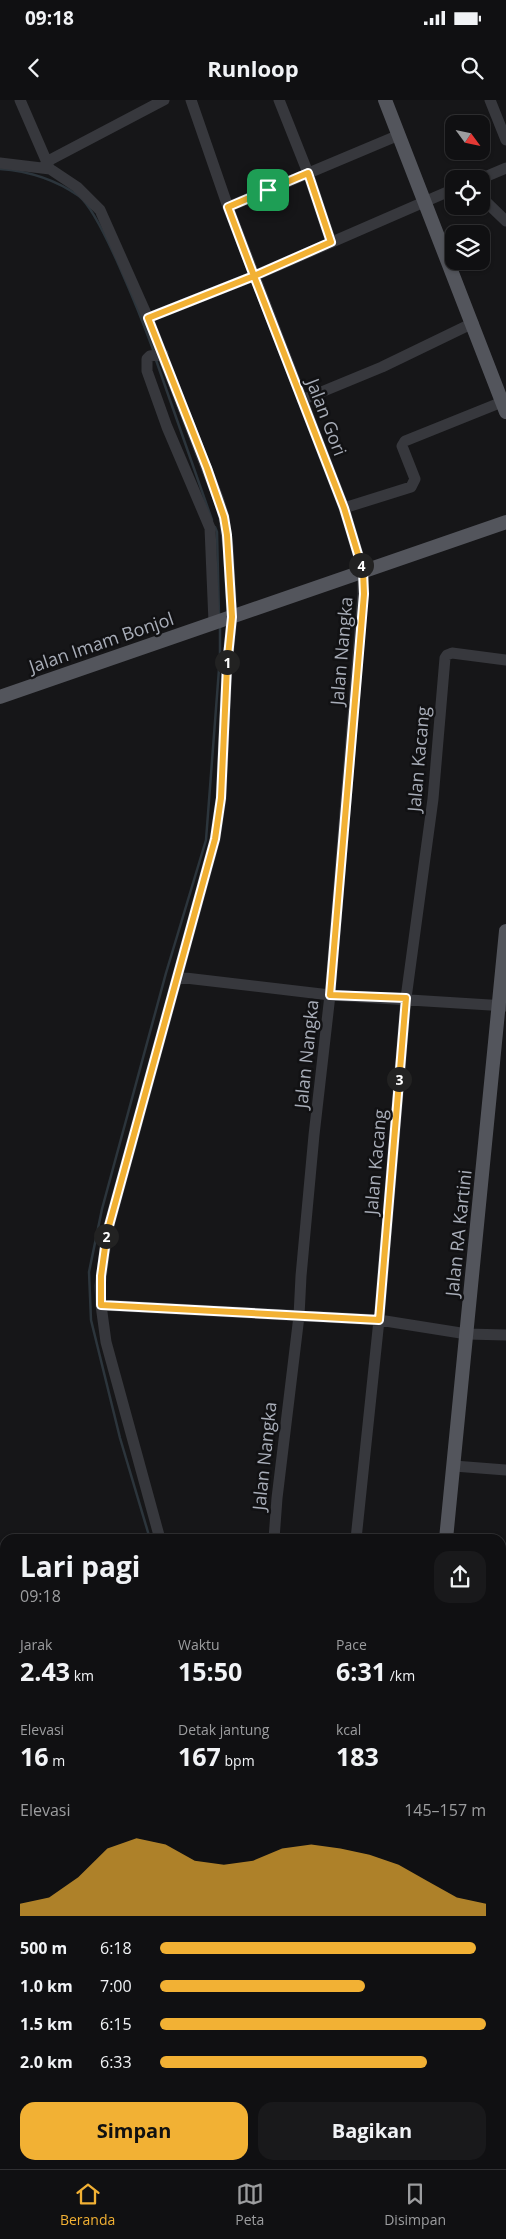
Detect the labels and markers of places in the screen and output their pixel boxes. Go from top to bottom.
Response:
pin [247,169,289,211]
pin: 4 [348,552,374,578]
pin: 1 [214,650,240,674]
pin: 3 [386,1066,412,1092]
pin: 2 [94,1224,118,1248]

